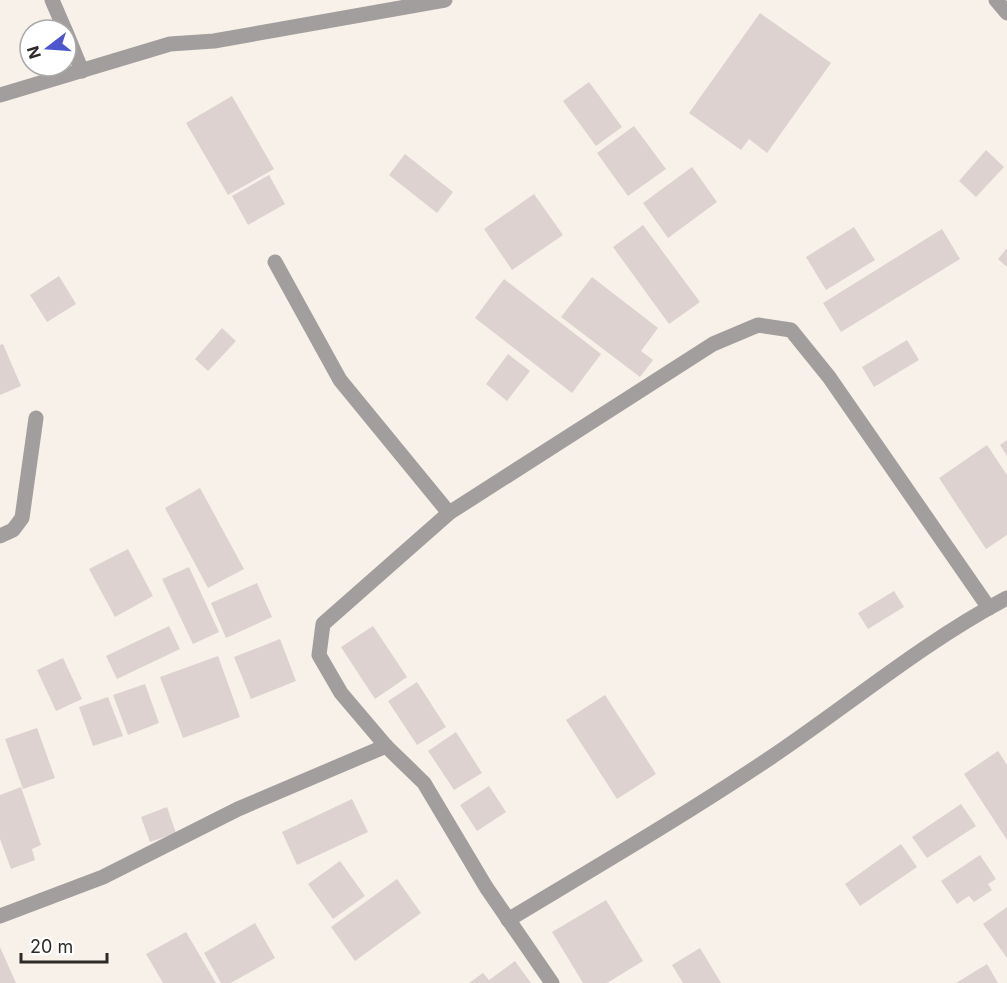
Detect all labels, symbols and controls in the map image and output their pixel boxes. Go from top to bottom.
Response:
north arrow [18,18,78,78]
text: N [22,44,45,61]
scale bar [21,926,106,964]
text: 20 m [30,936,73,957]

